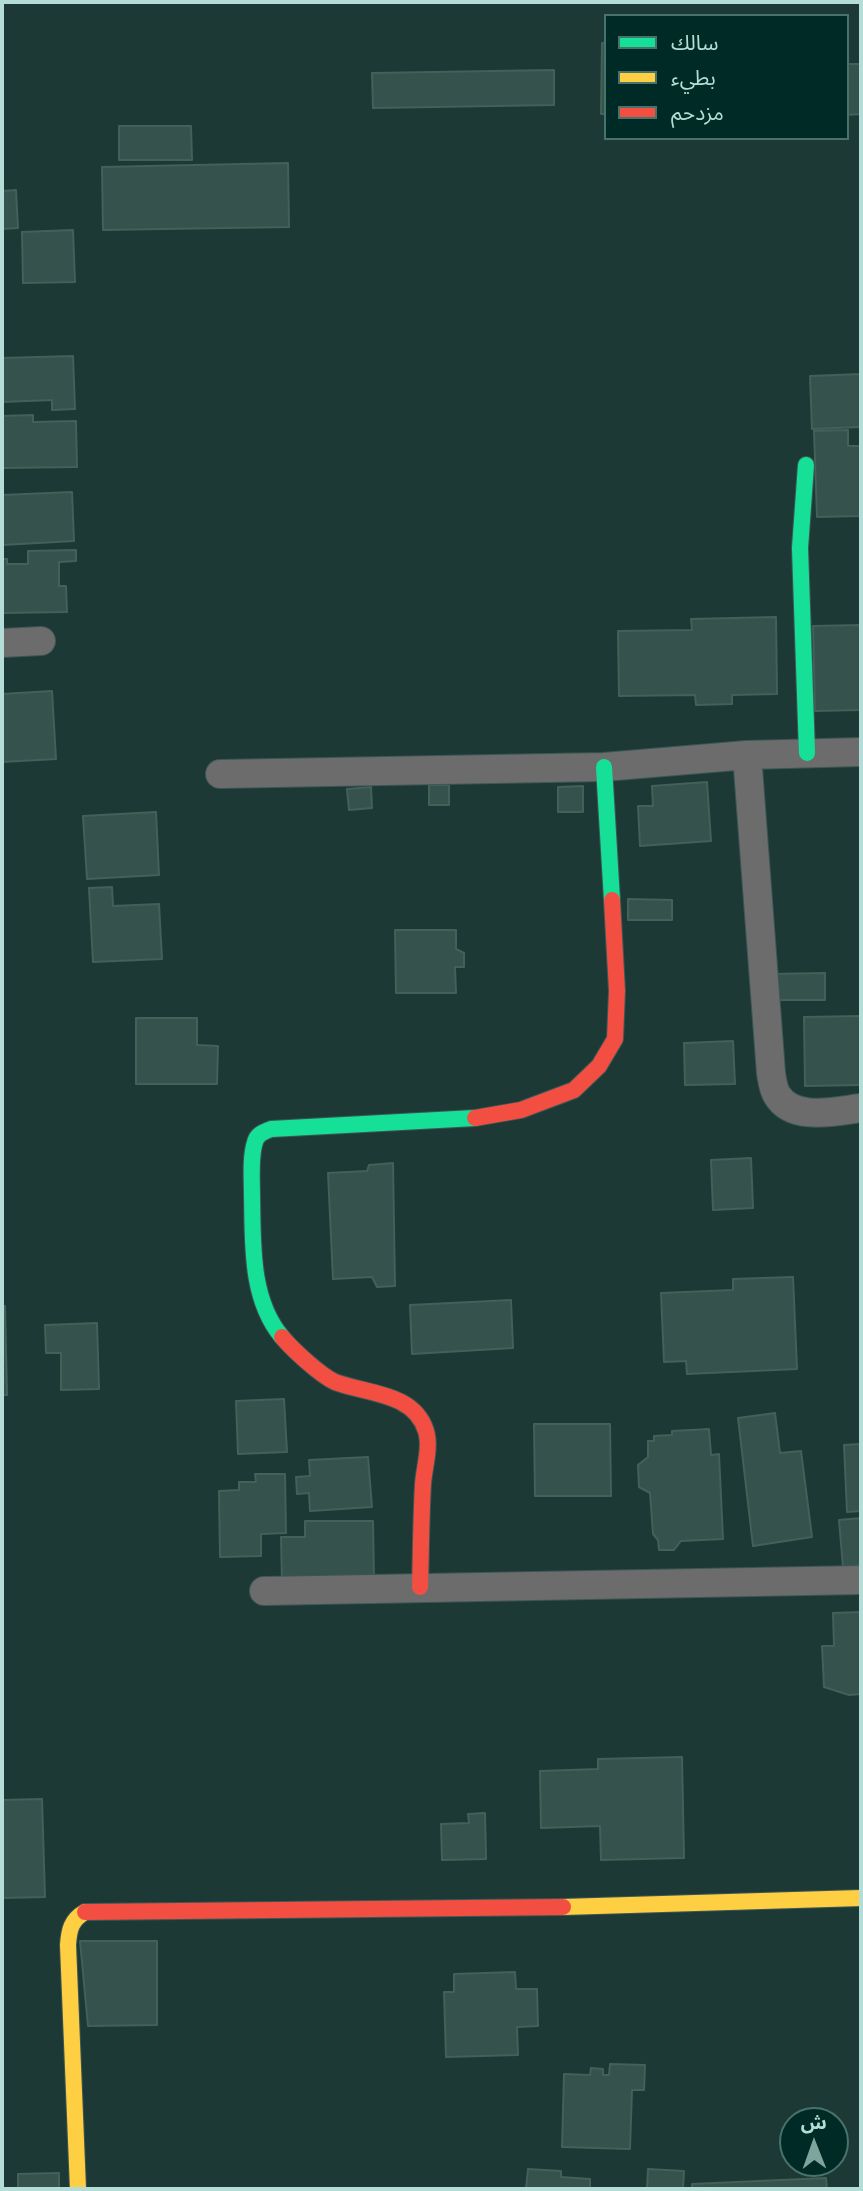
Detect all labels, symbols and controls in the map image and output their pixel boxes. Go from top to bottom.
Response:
legend [604,14,849,140]
text: سالك [671,30,718,55]
text: بطيء [671,65,716,90]
text: مزدحم [671,100,724,125]
north arrow [779,2107,849,2177]
text: ش [800,2111,827,2134]

